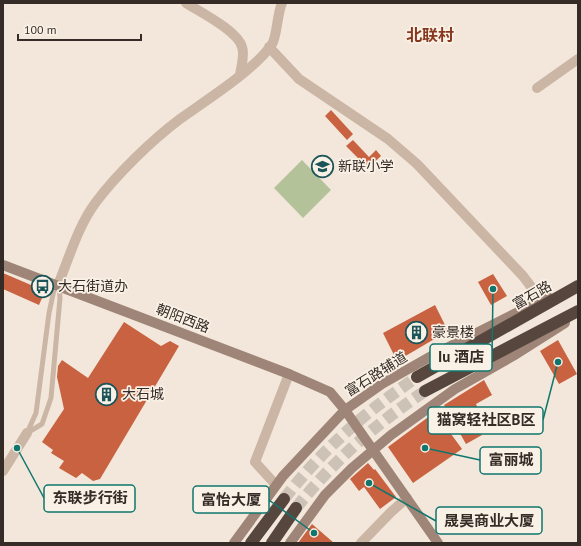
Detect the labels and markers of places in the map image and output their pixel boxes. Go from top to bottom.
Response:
school or university icon: 新联小学 [309,153,335,179]
place label: 新联小学 [338,157,394,175]
bus stop icon: 大石街道办 [29,273,55,299]
place label: 大石街道办 [58,277,128,295]
building icon: 豪景楼 [403,319,429,345]
place label: 豪景楼 [432,323,474,341]
callout: Iu 酒店 [430,344,492,371]
building icon: 大石城 [93,381,119,407]
place label: 大石城 [122,385,164,403]
callout: 猫窝轻社区B区 [428,407,543,434]
callout: 富丽城 [480,447,541,474]
callout: 东联步行街 [44,485,135,512]
callout: 富怡大厦 [193,486,269,513]
callout: 晟昊商业大厦 [436,507,542,534]

